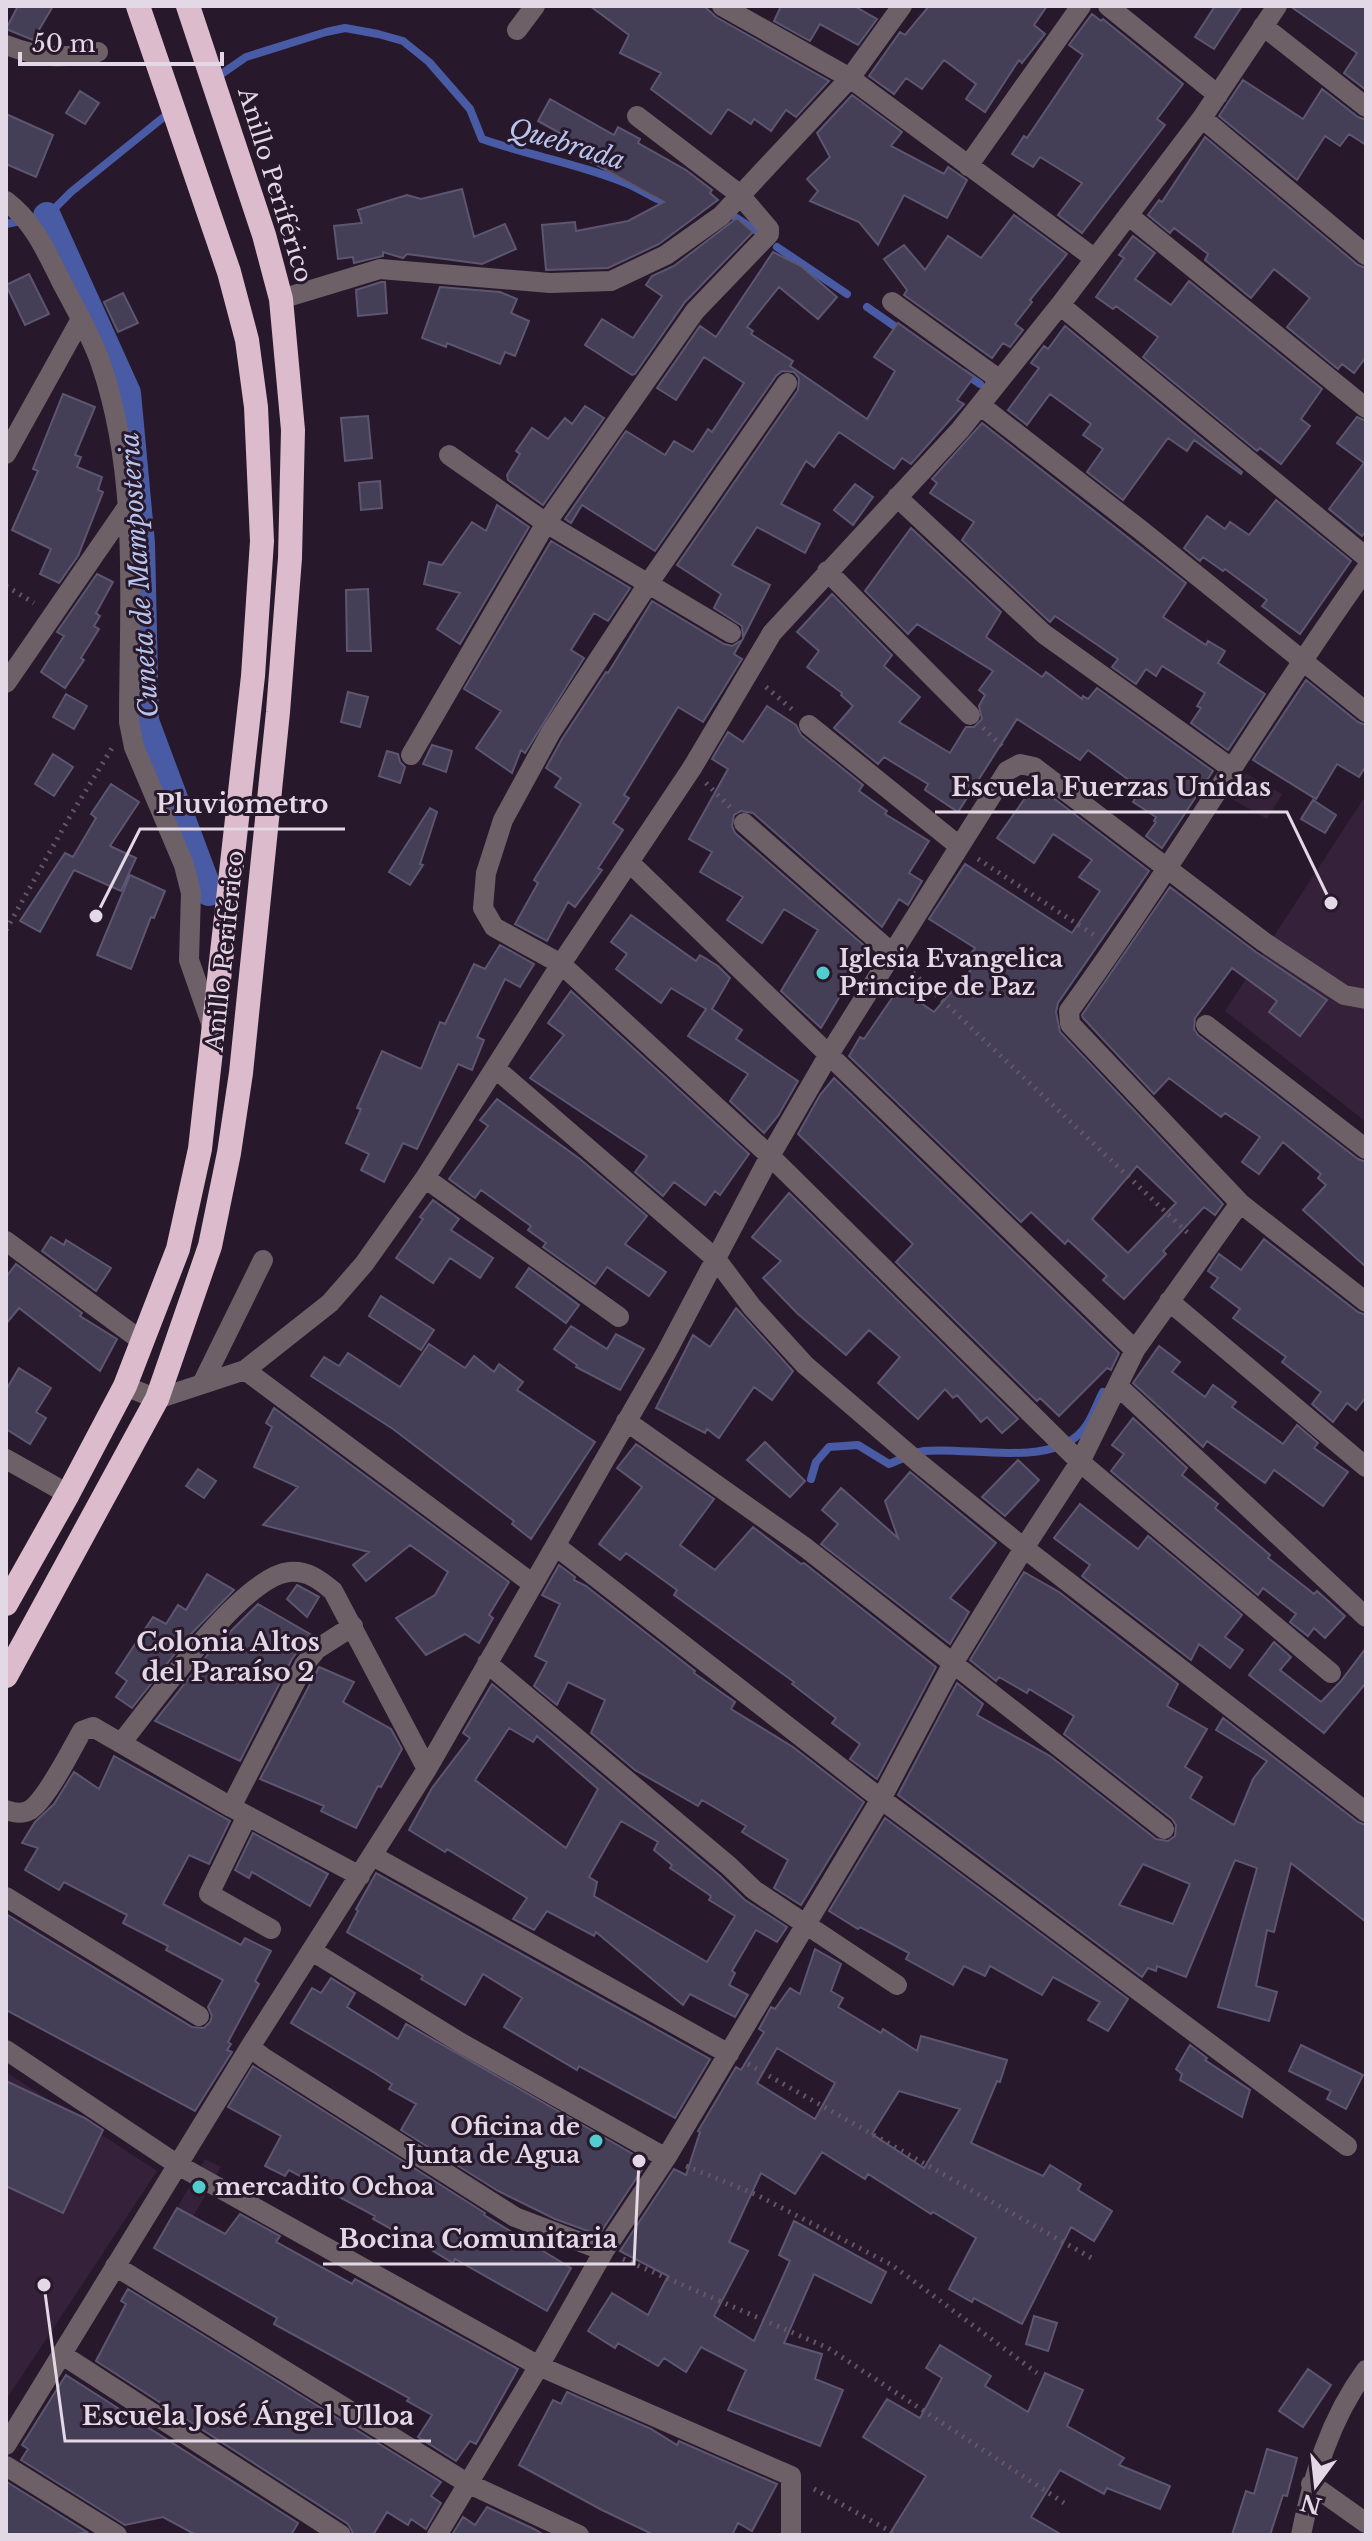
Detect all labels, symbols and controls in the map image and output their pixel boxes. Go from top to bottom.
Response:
scale bar [20,16,222,66]
text: 50 m [32,29,96,58]
street label: Anillo Periférico [232,83,319,286]
water label: Quebrada [505,111,629,177]
water label: Cuneta de Mamposteria [113,431,165,719]
callout: Escuela Fuerzas Unidas [935,762,1287,812]
text: Escuela Fuerzas Unidas [951,771,1271,803]
callout: Pluviometro [140,779,345,829]
text: Pluviometro [156,788,328,820]
street label: Anillo Periférico [199,849,249,1054]
place label: Iglesia Evangelica Principe de Paz [839,944,1063,1001]
marker: Iglesia Evangelica Principe de Paz [814,964,832,982]
district label: Colonia Altos del Paraíso 2 [136,1626,320,1688]
place label: Oficina de Junta de Agua [401,2112,580,2169]
marker: Oficina de Junta de Agua [587,2132,605,2150]
place label: mercadito Ochoa [215,2172,435,2201]
marker: mercadito Ochoa [190,2178,208,2196]
callout: Bocina Comunitaria [323,2214,634,2264]
text: Bocina Comunitaria [339,2223,617,2255]
callout: Escuela José Ángel Ulloa [65,2391,431,2441]
text: Escuela José Ángel Ulloa [82,2400,414,2432]
north arrow [1276,2445,1356,2525]
text: N [1297,2488,1324,2520]

